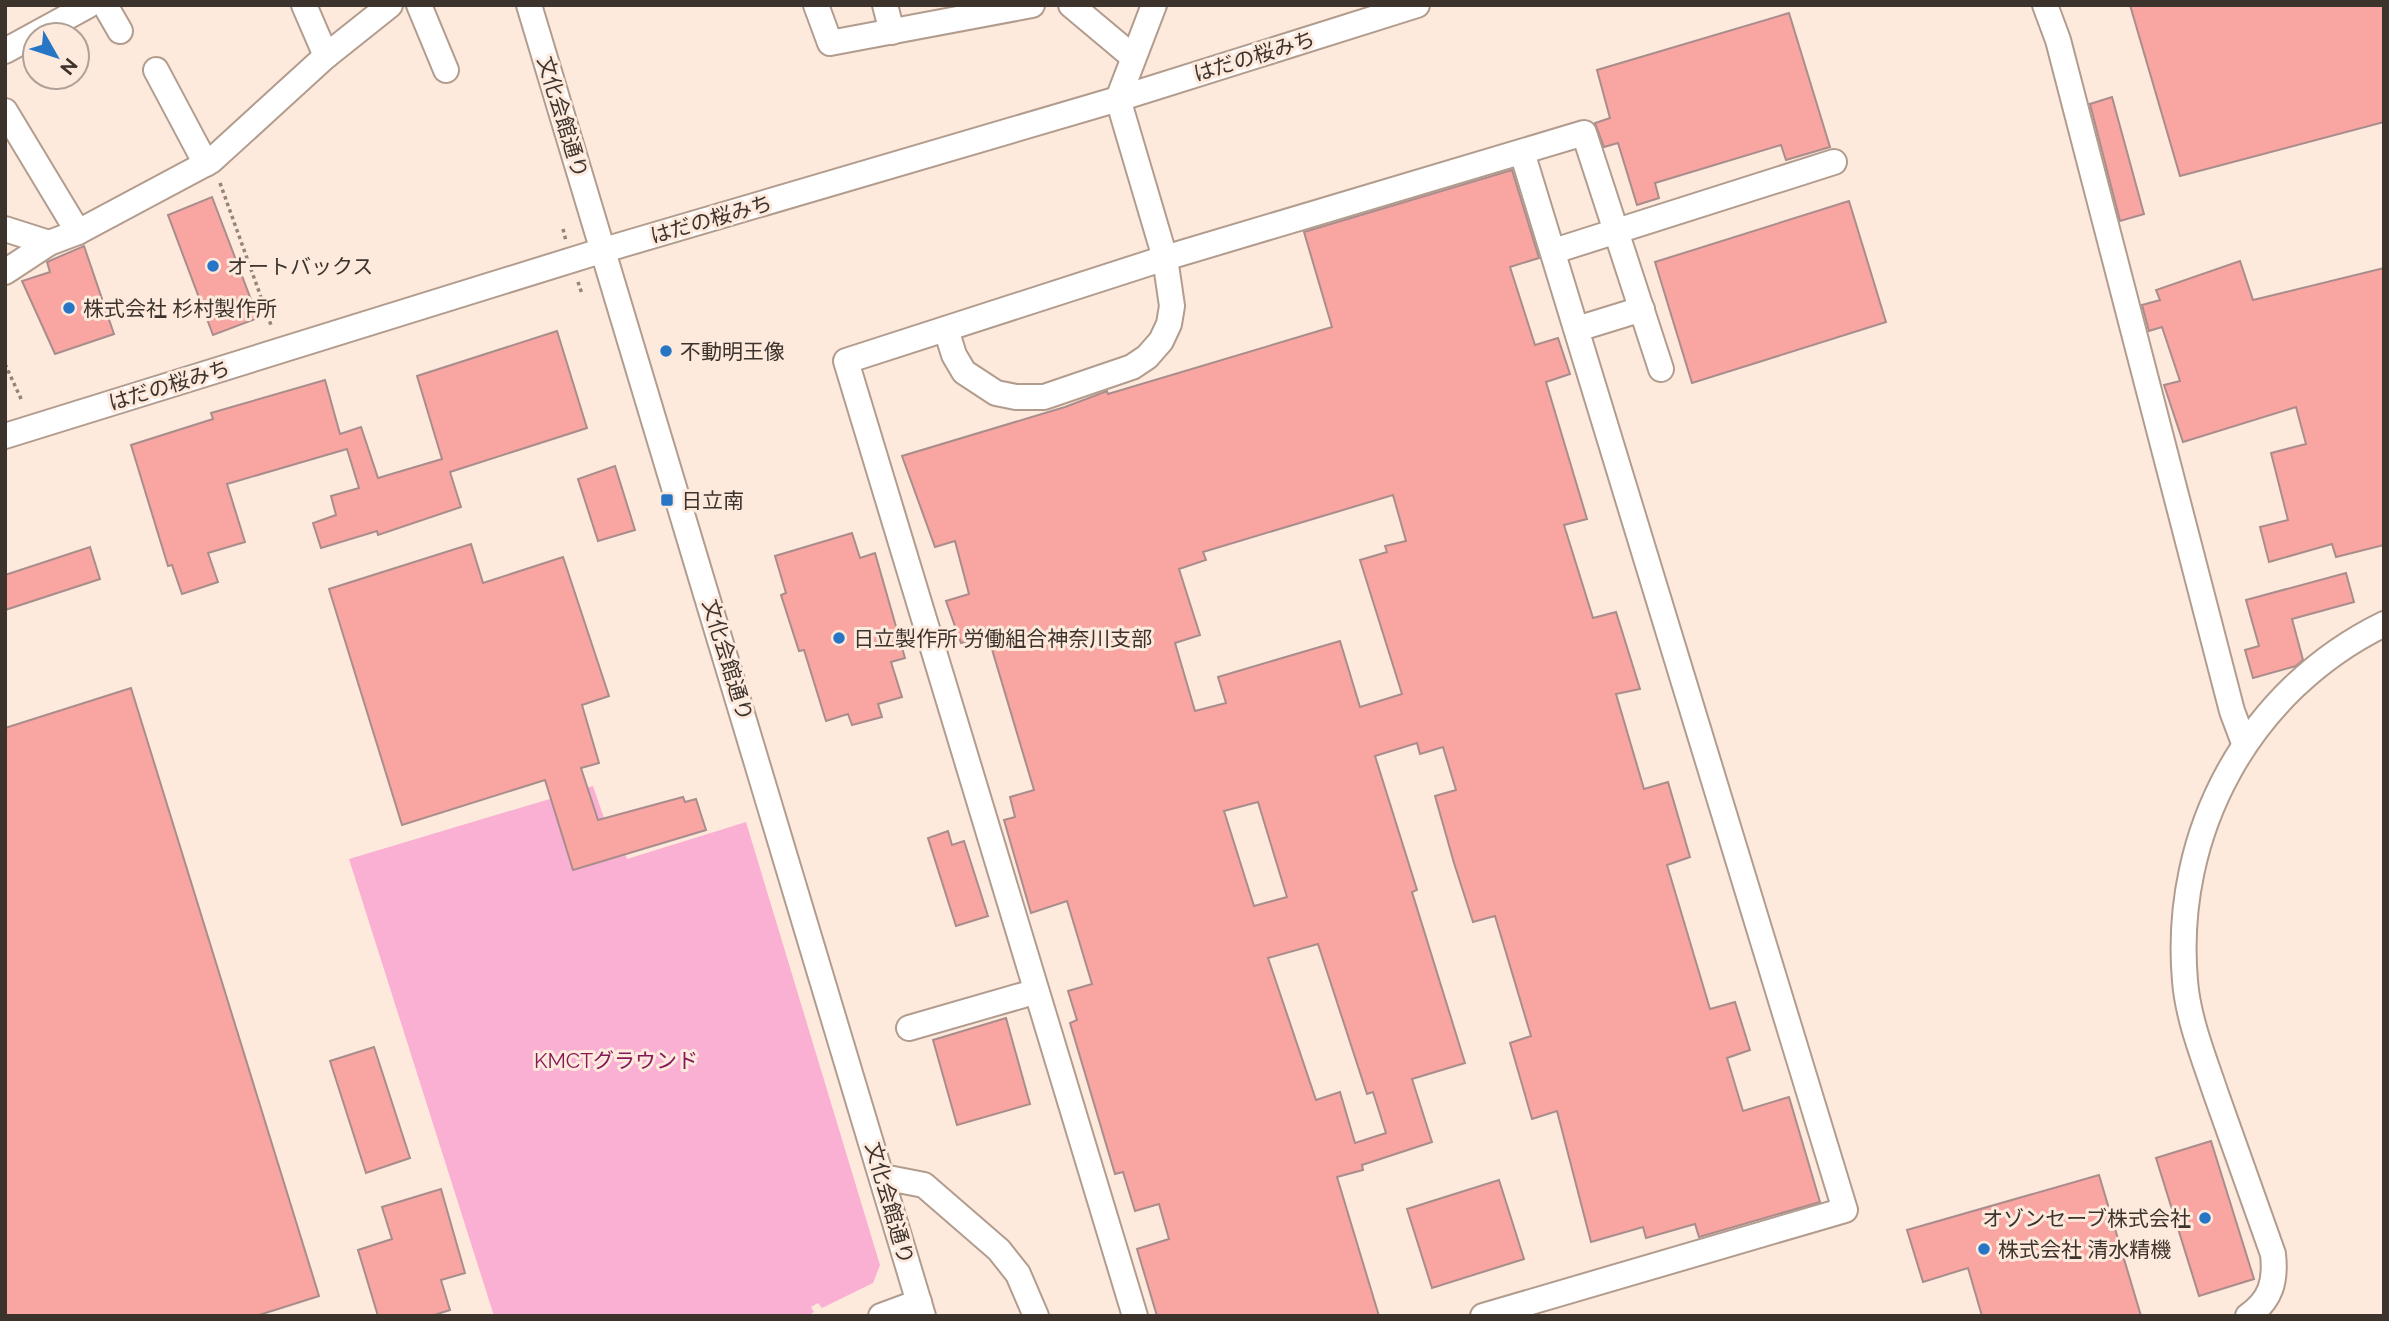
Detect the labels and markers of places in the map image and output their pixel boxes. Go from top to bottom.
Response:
place label: オートバックス [227,254,373,279]
marker: オートバックス [205,258,221,274]
place label: 株式会社 杉村製作所 [83,296,277,321]
marker: 株式会社 杉村製作所 [61,300,77,316]
place label: 不動明王像 [680,339,785,364]
marker: 不動明王像 [658,343,674,359]
place label: 日立南 [681,488,744,513]
marker: 日立南 [659,492,675,508]
place label: 日立製作所 労働組合神奈川支部 [853,626,1152,651]
marker: 日立製作所 労働組合神奈川支部 [831,630,847,646]
place label: オゾンセーブ株式会社 [1982,1206,2191,1231]
marker: オゾンセーブ株式会社 [2197,1210,2213,1226]
place label: 株式会社 清水精機 [1998,1237,2171,1262]
marker: 株式会社 清水精機 [1976,1241,1992,1257]

